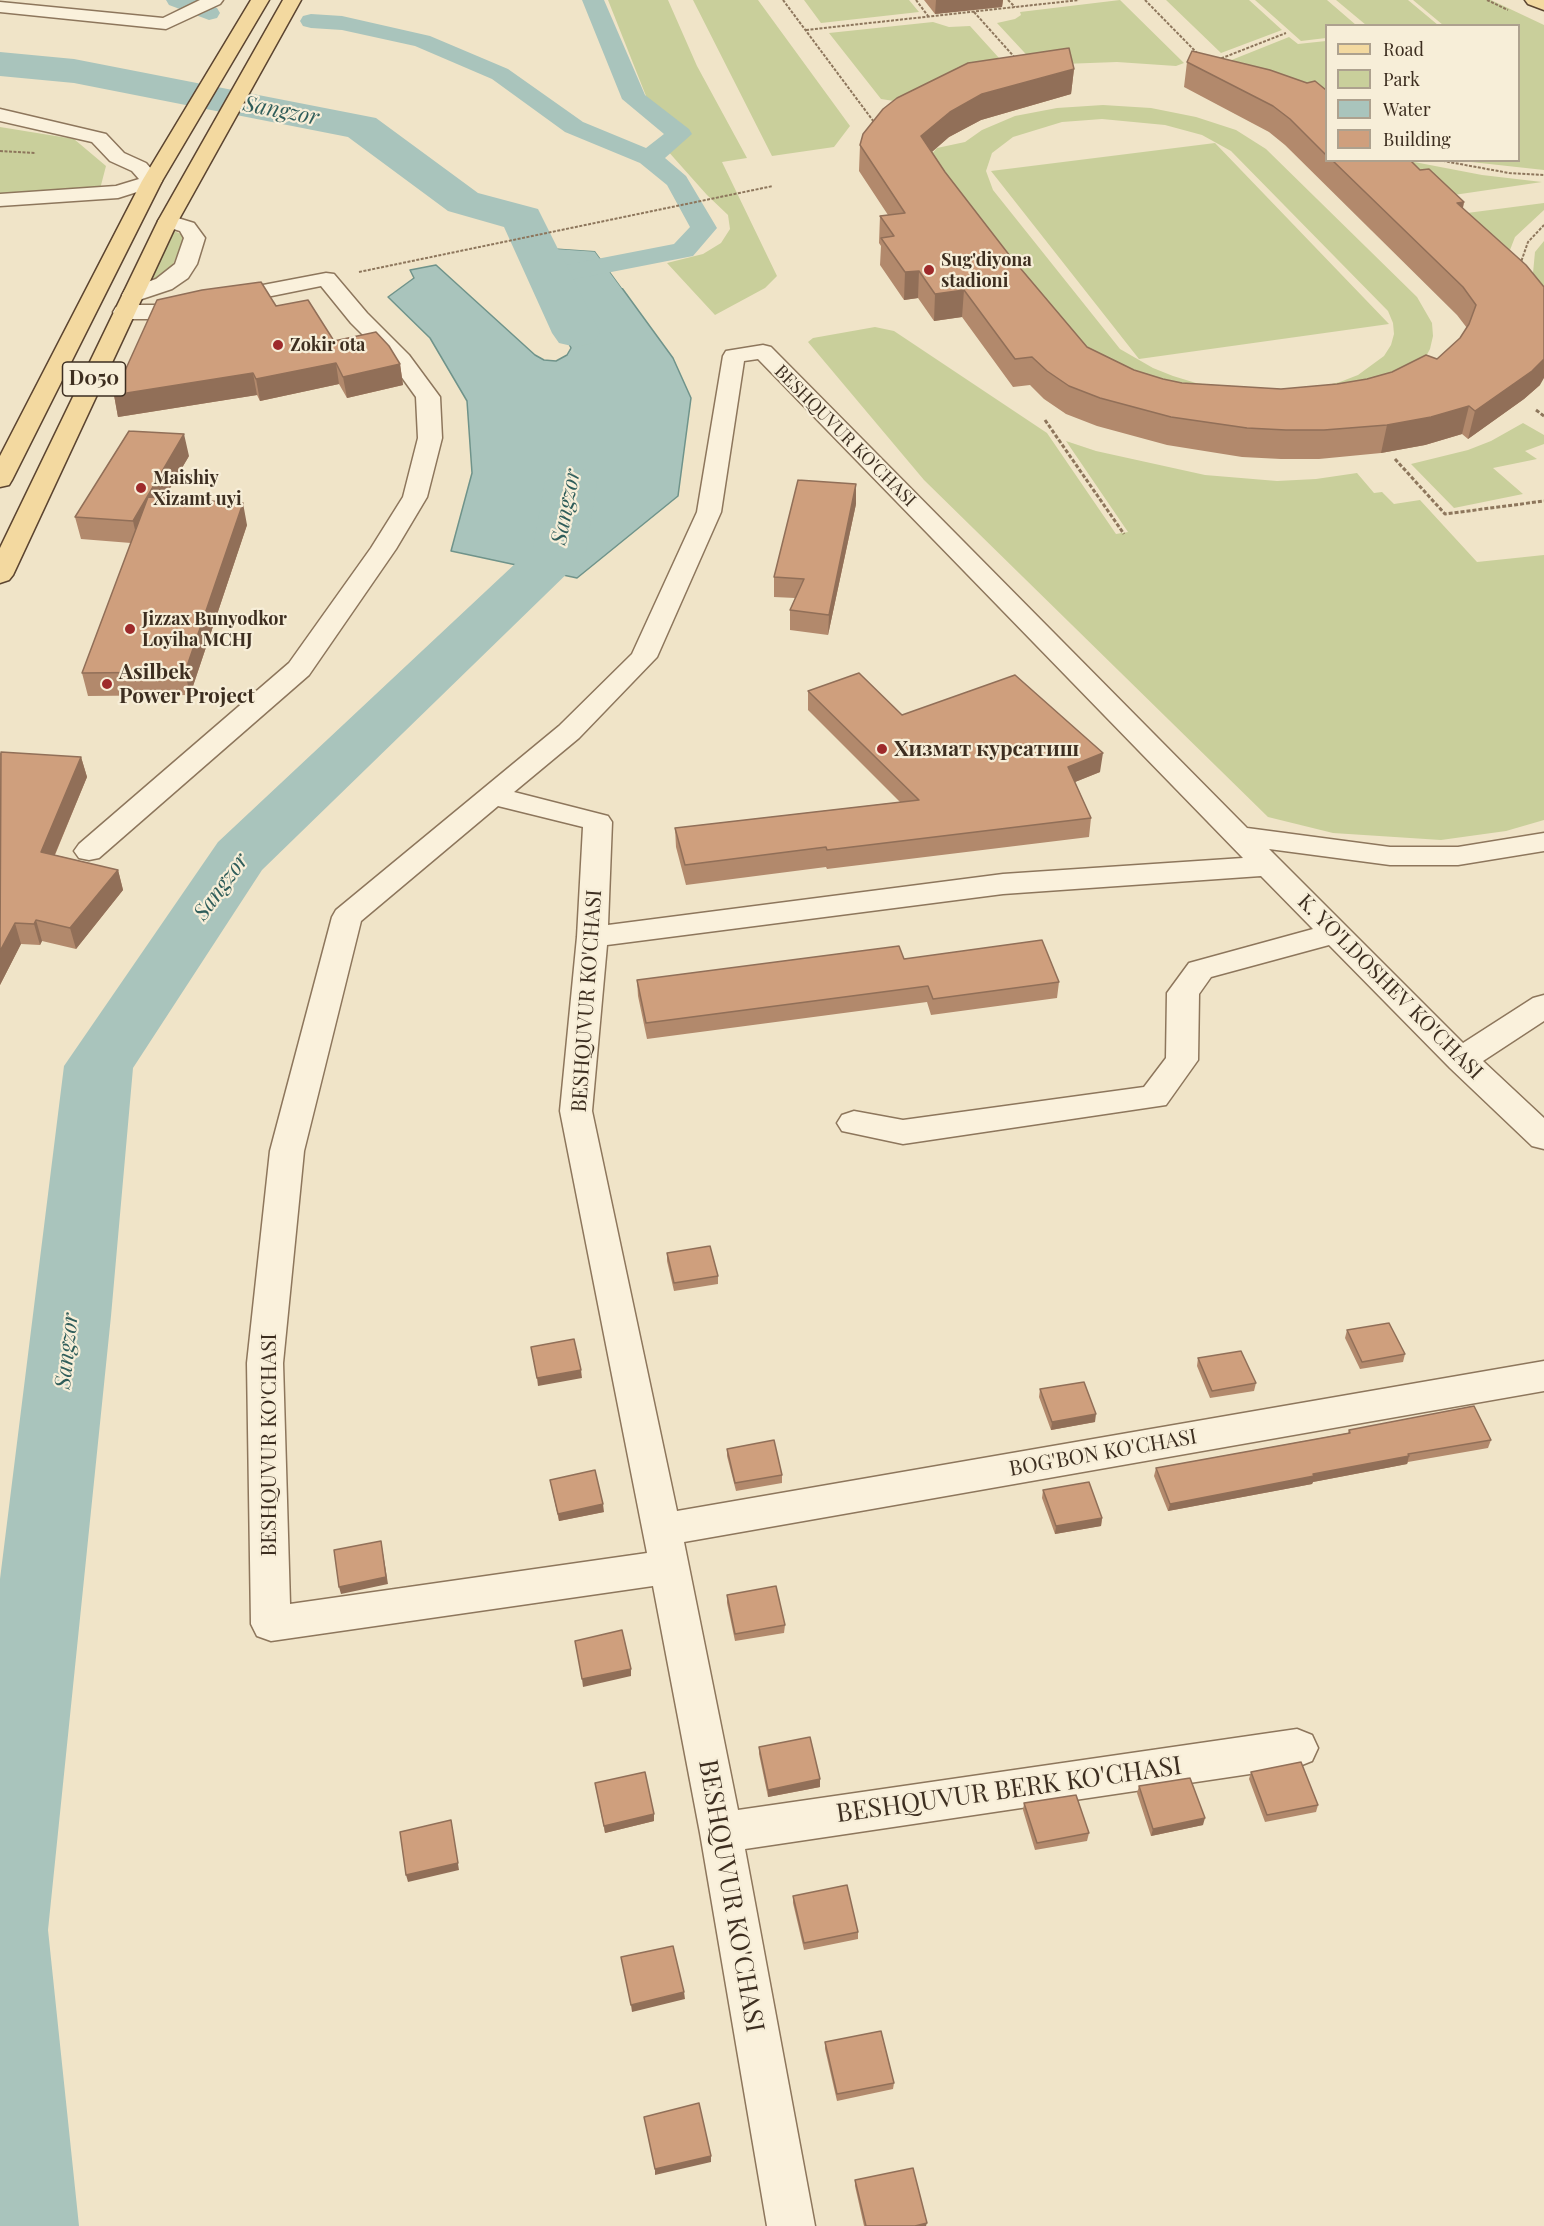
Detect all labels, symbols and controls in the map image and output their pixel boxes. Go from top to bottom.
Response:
legend [1325,24,1520,162]
text: Road [1383,37,1424,61]
text: Park [1383,67,1420,91]
water label: Sangzor [241,91,321,131]
text: Water [1383,97,1431,121]
text: Building [1383,127,1451,151]
place label: Sug'diyona stadioni [941,249,1032,292]
marker: Sug'diyona stadioni [922,263,936,277]
place label: Zokir ota [290,334,365,356]
marker: Zokir ota [271,338,285,352]
street label: BESHQUVUR KO'CHASI [770,361,920,511]
road number: D050 [62,362,125,396]
place label: Maishiy Xizamt uyi [153,467,242,510]
water label: Sangzor [546,467,586,547]
marker: Maishiy Xizamt uyi [134,481,148,495]
place label: Jizzax Bunyodkor Loyiha MCHJ [142,608,287,650]
marker: Jizzax Bunyodkor Loyiha MCHJ [123,622,137,636]
place label: Asilbek Power Project [119,659,255,709]
marker: Asilbek Power Project [100,677,114,691]
place label: Хизмат курсатиш [894,736,1079,762]
marker: Хизмат курсатиш [875,742,889,756]
water label: Sangzor [188,848,254,926]
street label: BESHQUVUR KO'CHASI [567,889,607,1113]
street label: K. YO'LDOSHEV KO'CHASI [1292,889,1488,1085]
water label: Sangzor [50,1312,84,1390]
street label: BESHQUVUR KO'CHASI [256,1333,282,1557]
street label: BOG'BON KO'CHASI [1007,1424,1199,1482]
street label: BESHQUVUR BERK KO'CHASI [834,1750,1184,1830]
street label: BESHQUVUR KO'CHASI [692,1757,770,2035]

